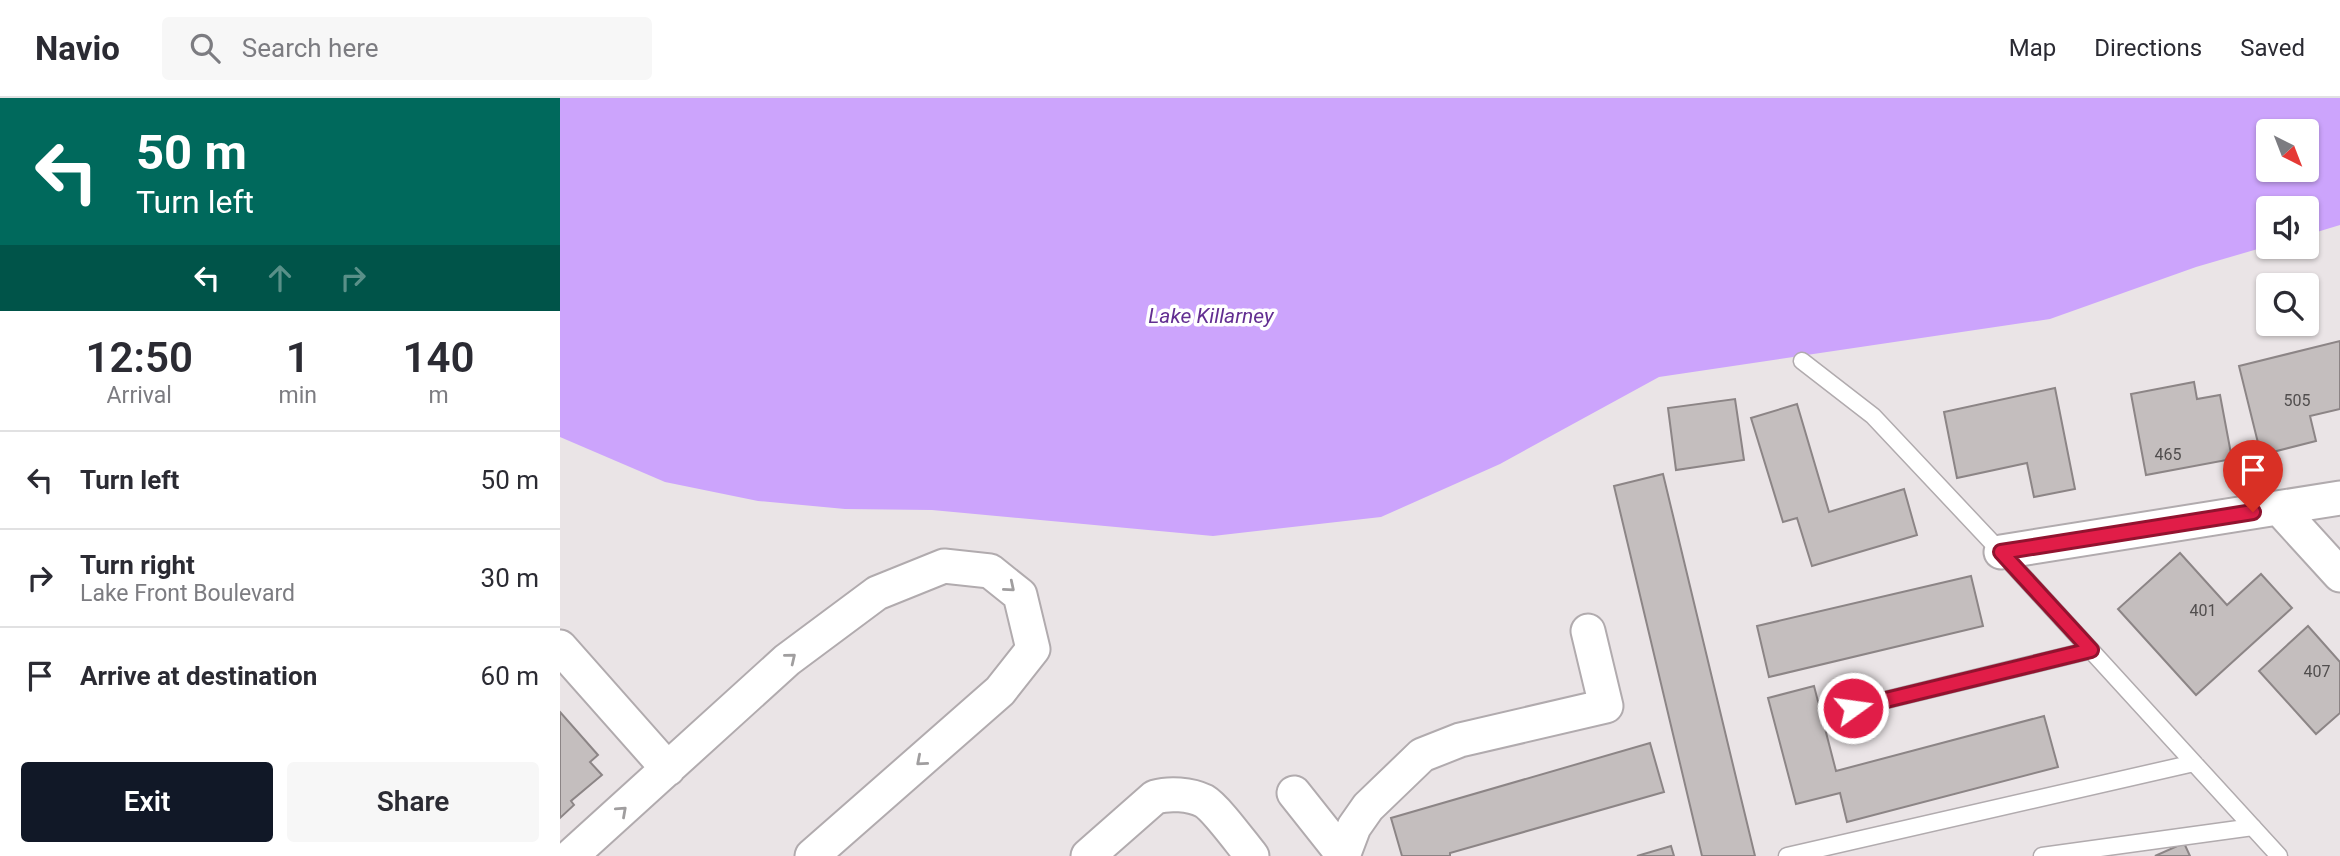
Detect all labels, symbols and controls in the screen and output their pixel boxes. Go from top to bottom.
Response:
search box [162,17,652,80]
text: Navio [35,29,120,68]
icon: search [186,29,224,67]
text: Search here [242,33,379,63]
text: Map [2009,34,2056,62]
text: Directions [2094,34,2202,62]
text: Saved [2240,34,2305,62]
north arrow [2256,119,2319,182]
map controls [2256,119,2319,336]
text: 50 m [136,124,247,181]
icon: left [21,126,112,217]
text: Turn left [136,183,254,221]
button: sound [2256,196,2319,259]
icon: left [188,259,226,297]
icon: ahead [261,259,299,297]
icon: right [334,259,372,297]
button: search [2256,273,2319,336]
water label: Lake Killarney [1148,304,1275,328]
text: 12:50 [86,333,193,382]
text: 1 [286,333,310,382]
text: 140 [402,333,474,382]
text: Arrival [107,382,172,409]
text: min [278,382,317,409]
text: m [428,382,449,409]
house number: 505 [2284,391,2310,410]
pin [2223,440,2283,512]
house number: 465 [2155,445,2181,464]
icon: arrive [2234,451,2272,489]
icon: left [21,461,59,499]
text: Turn left [80,465,179,495]
text: 50 m [481,465,539,495]
text: Turn right [80,550,195,580]
icon: right [21,559,59,597]
text: 30 m [481,563,539,593]
one-way arrow [1001,579,1014,591]
text: Lake Front Boulevard [80,580,295,607]
house number: 401 [2190,601,2216,620]
one-way arrow [783,654,796,666]
icon: arrive [21,657,59,695]
text: Arrive at destination [80,661,317,691]
text: 60 m [481,661,539,691]
house number: 407 [2304,662,2330,681]
position arrow [1816,671,1890,745]
one-way arrow [916,753,929,765]
button: Exit [21,762,273,842]
button: Share [287,762,539,842]
one-way arrow [614,806,627,819]

